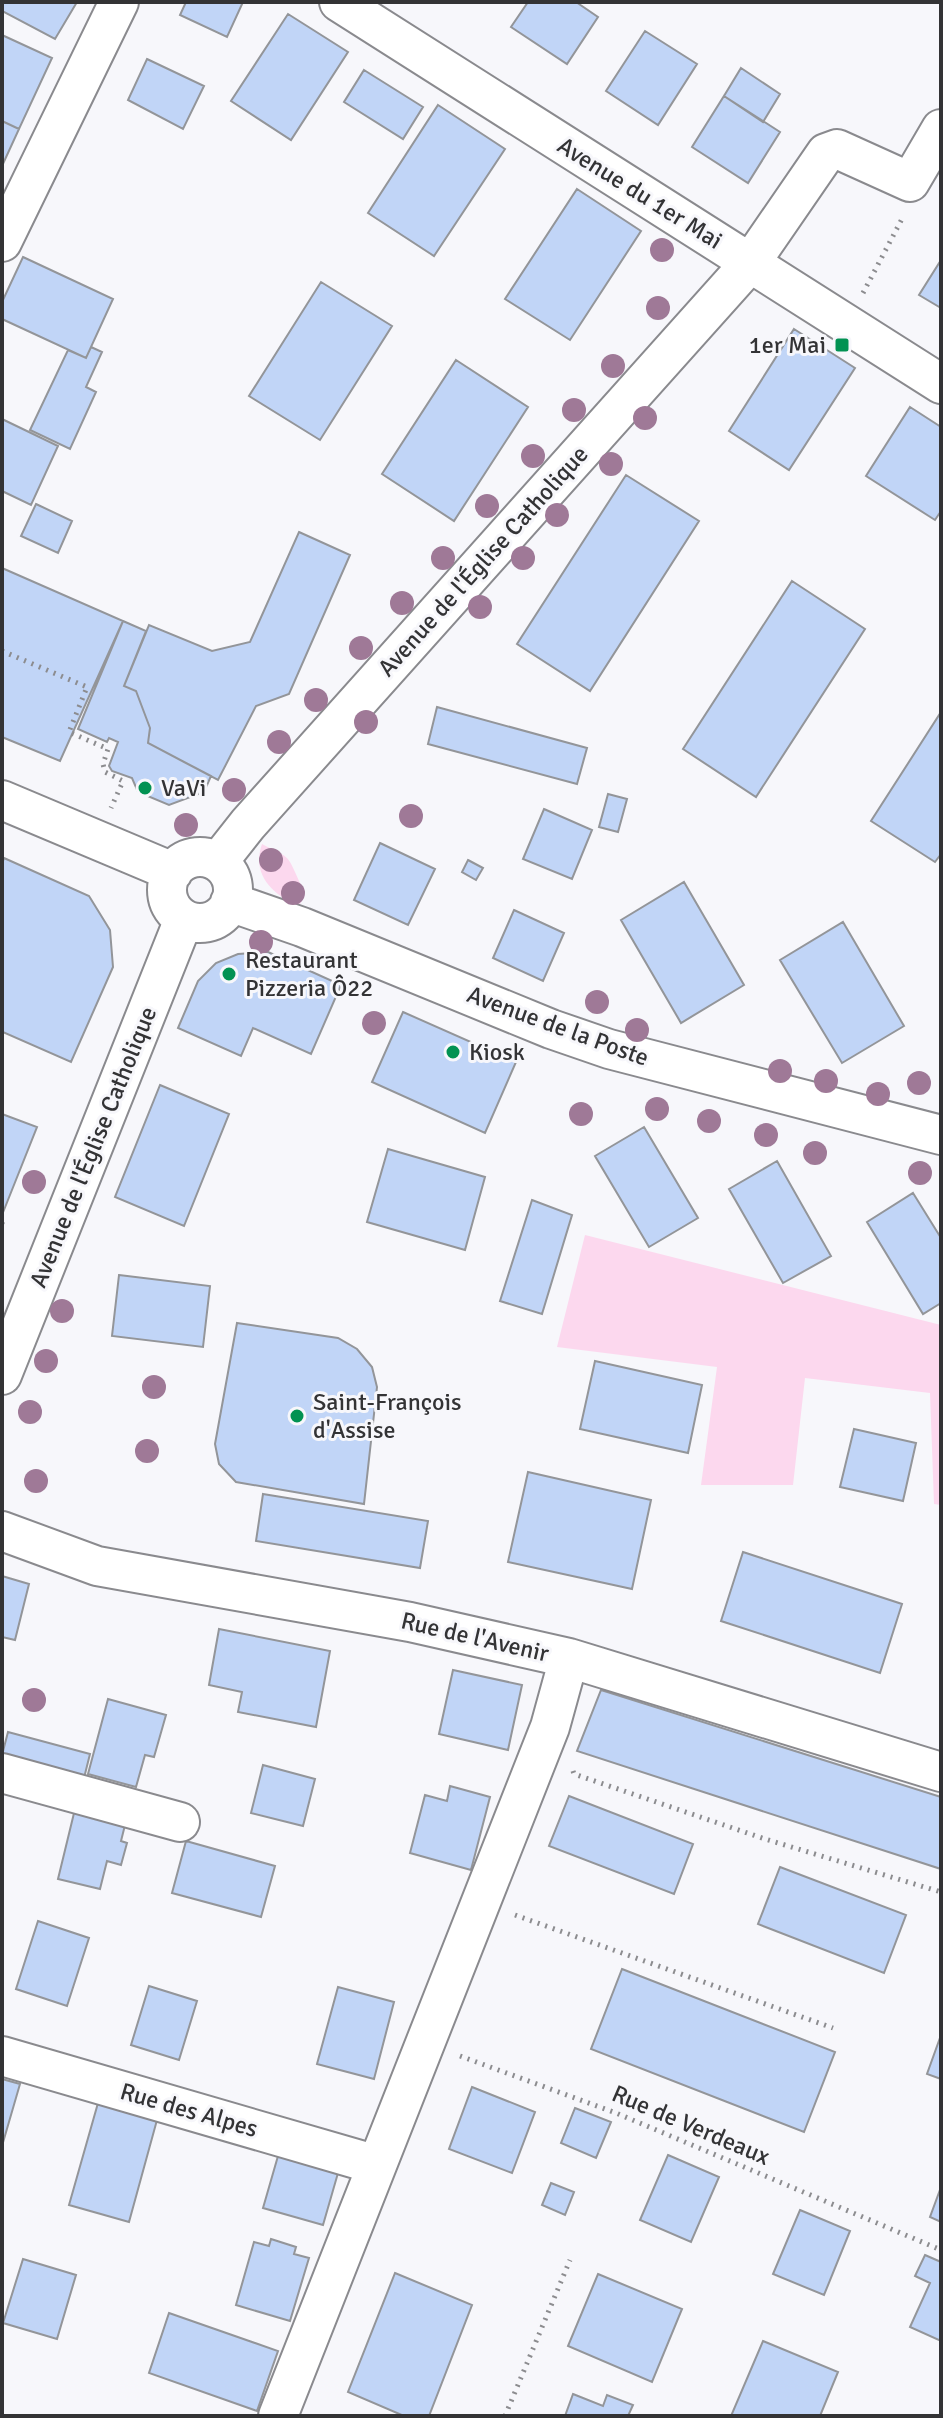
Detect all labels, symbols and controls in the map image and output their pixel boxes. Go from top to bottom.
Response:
street label: Avenue du 1er Mai [552,130,728,256]
place label: 1er Mai [749,330,826,360]
marker: 1er Mai [833,336,851,354]
street label: Avenue de l'Église Catholique [371,439,595,683]
place label: VaVi [161,773,206,803]
marker: VaVi [136,779,154,797]
place label: Restaurant Pizzeria Ô22 [245,945,373,1003]
marker: Restaurant Pizzeria Ô22 [220,965,238,983]
street label: Avenue de la Poste [463,979,653,1073]
street label: Avenue de l'Église Catholique [23,1002,163,1292]
place label: Kiosk [469,1037,525,1067]
marker: Kiosk [444,1043,462,1061]
place label: Saint-François d'Assise [313,1387,462,1445]
marker: Saint-François d'Assise [288,1407,306,1425]
street label: Rue de l'Avenir [398,1605,552,1669]
street label: Rue des Alpes [117,2076,261,2144]
street label: Rue de Verdeaux [608,2078,774,2172]

